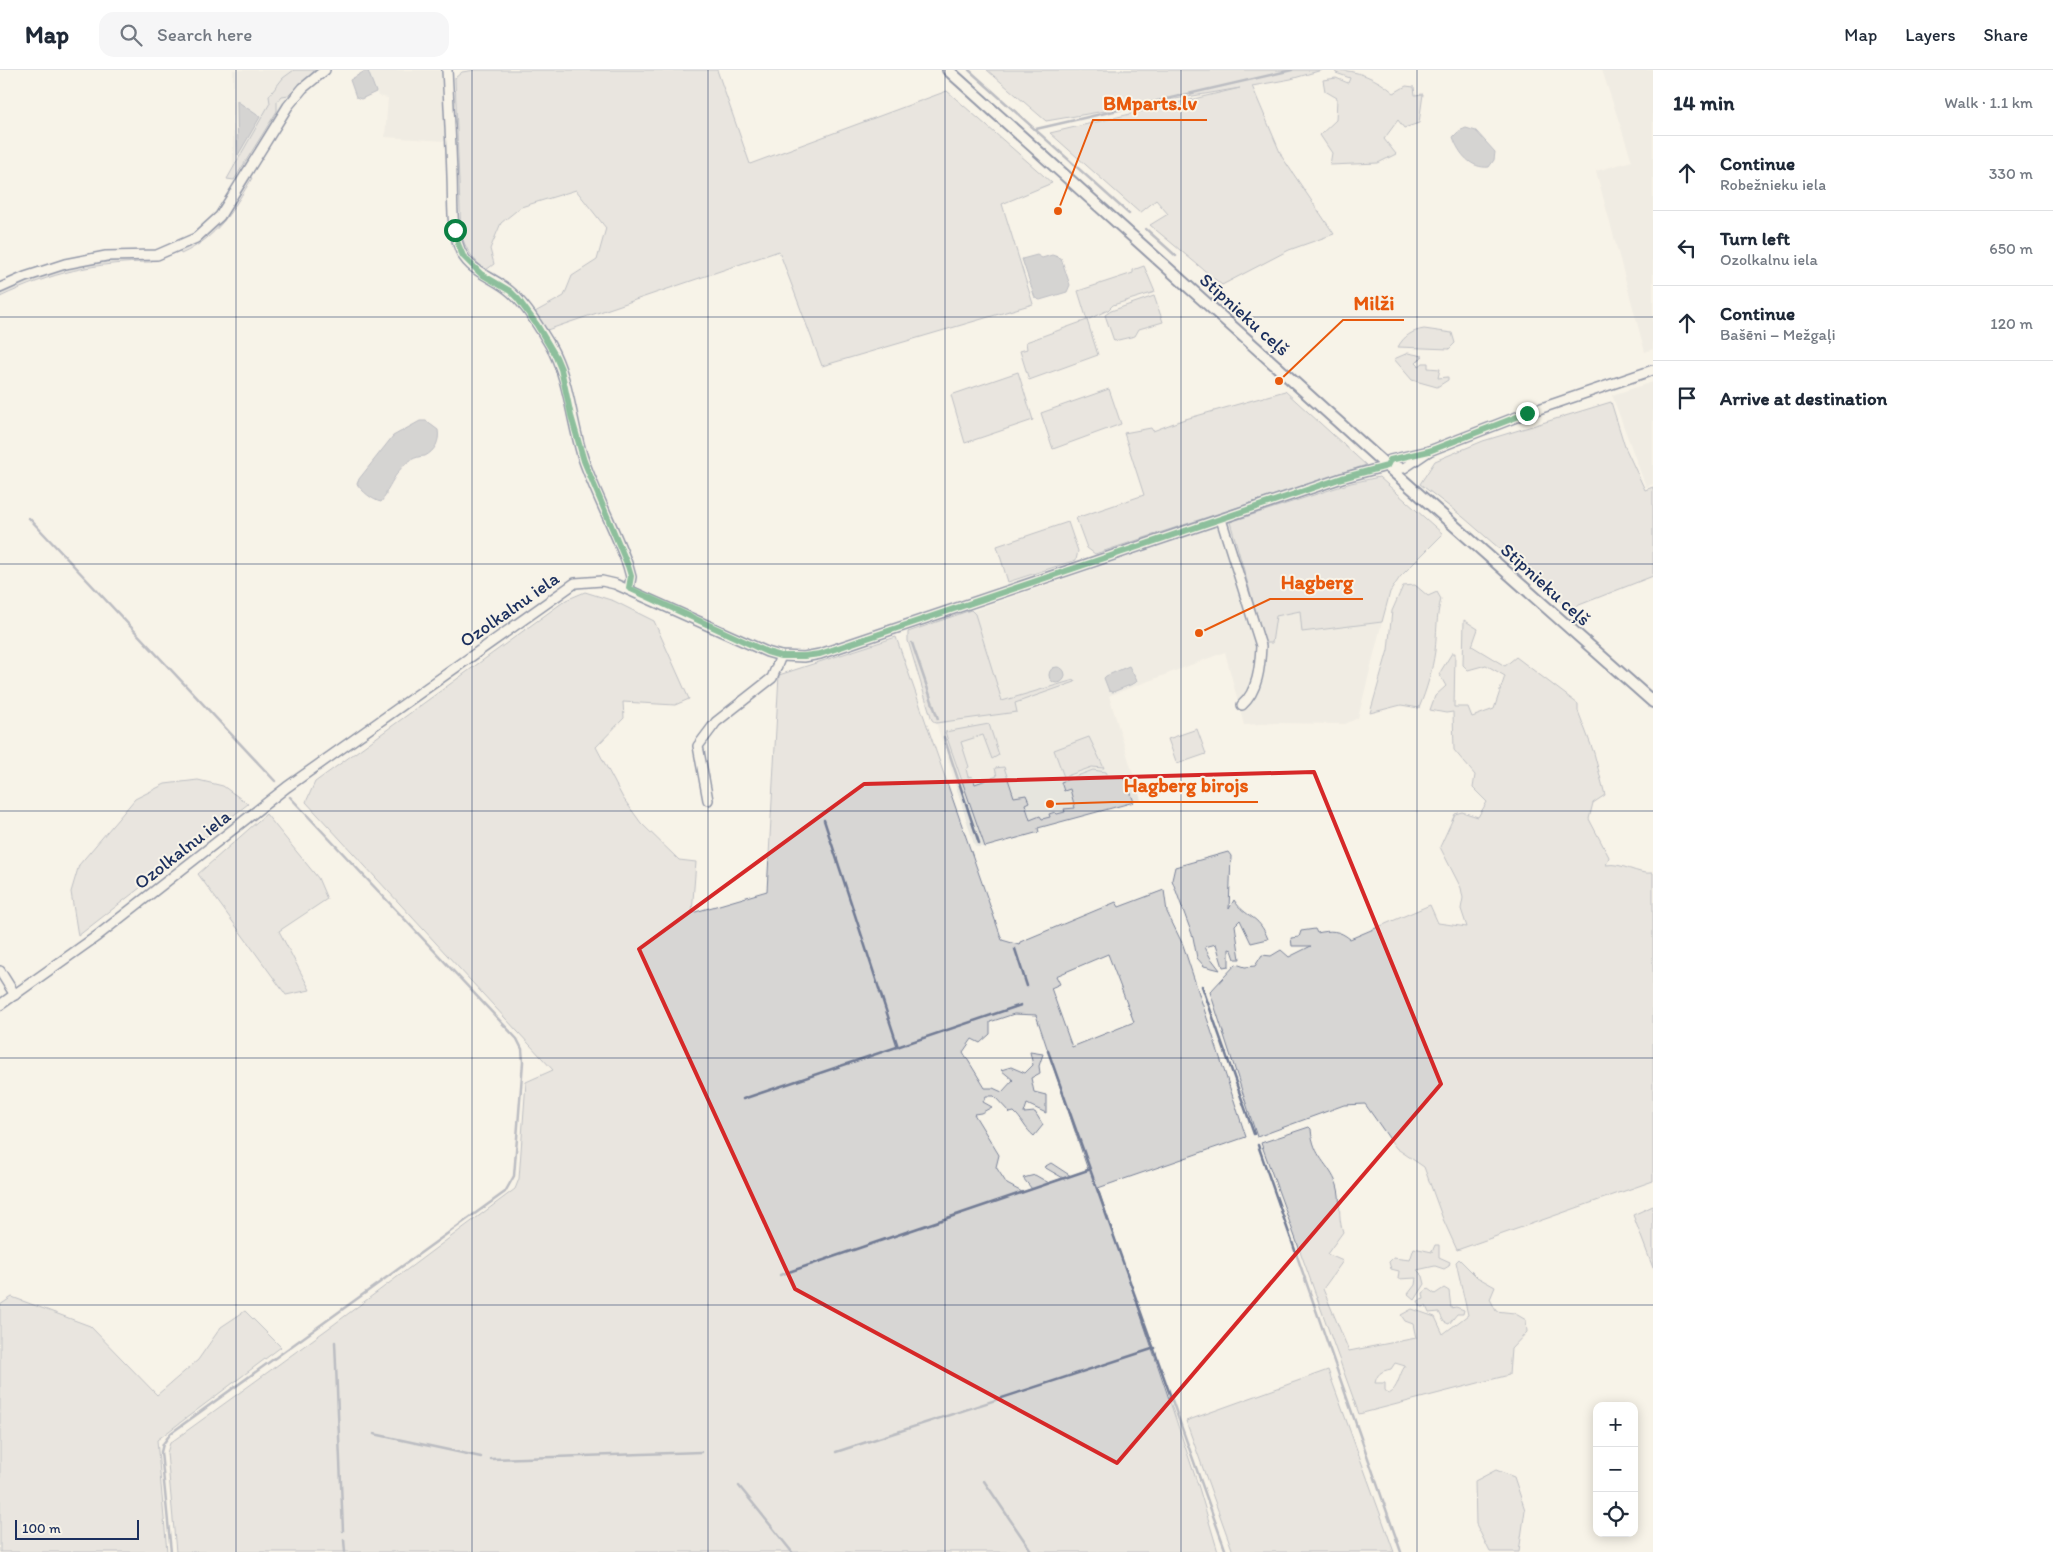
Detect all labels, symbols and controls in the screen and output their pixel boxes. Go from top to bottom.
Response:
search box [99,12,449,57]
text: Map [25,20,69,49]
icon: search [117,21,145,49]
text: Search here [157,23,252,46]
text: Map [1844,24,1877,46]
text: Layers [1905,24,1955,46]
text: Share [1983,24,2028,46]
callout: BMparts.lv [1093,85,1207,120]
text: 14 min [1673,90,1734,115]
text: BMparts.lv [1103,91,1198,116]
text: Walk · 1.1 km [1944,93,2033,112]
text: Continue [1720,152,1795,175]
icon: ahead [1673,159,1701,187]
text: 330 m [1989,164,2033,183]
text: Robežnieku iela [1720,175,1826,194]
route start [444,219,467,242]
text: Turn left [1720,227,1790,250]
icon: left [1673,234,1701,262]
text: 650 m [1989,239,2033,258]
text: Ozolkalnu iela [1720,250,1818,269]
street label: Stīpnieku ceļš [1195,268,1294,361]
callout: Milži [1343,285,1404,320]
text: Milži [1354,291,1394,315]
text: Continue [1720,302,1795,325]
icon: ahead [1673,309,1701,337]
text: 120 m [1990,314,2033,333]
text: Bašēni – Mežgaļi [1720,325,1836,344]
icon: arrive [1673,384,1701,412]
text: Arrive at destination [1720,387,1887,410]
route end [1516,402,1539,425]
street label: Stīpnieku ceļš [1496,538,1595,631]
callout: Hagberg [1270,564,1363,599]
street label: Ozolkalnu iela [455,567,564,652]
text: Hagberg [1281,570,1354,595]
callout: Hagberg birojs [1114,767,1258,802]
text: Hagberg birojs [1124,773,1248,798]
street label: Ozolkalnu iela [129,804,235,894]
map controls [1593,1402,1638,1537]
button: + [1593,1402,1638,1447]
button: − [1593,1447,1638,1492]
button: locate [1593,1492,1638,1537]
scale bar [15,1517,139,1540]
text: 100 m [22,1520,61,1537]

